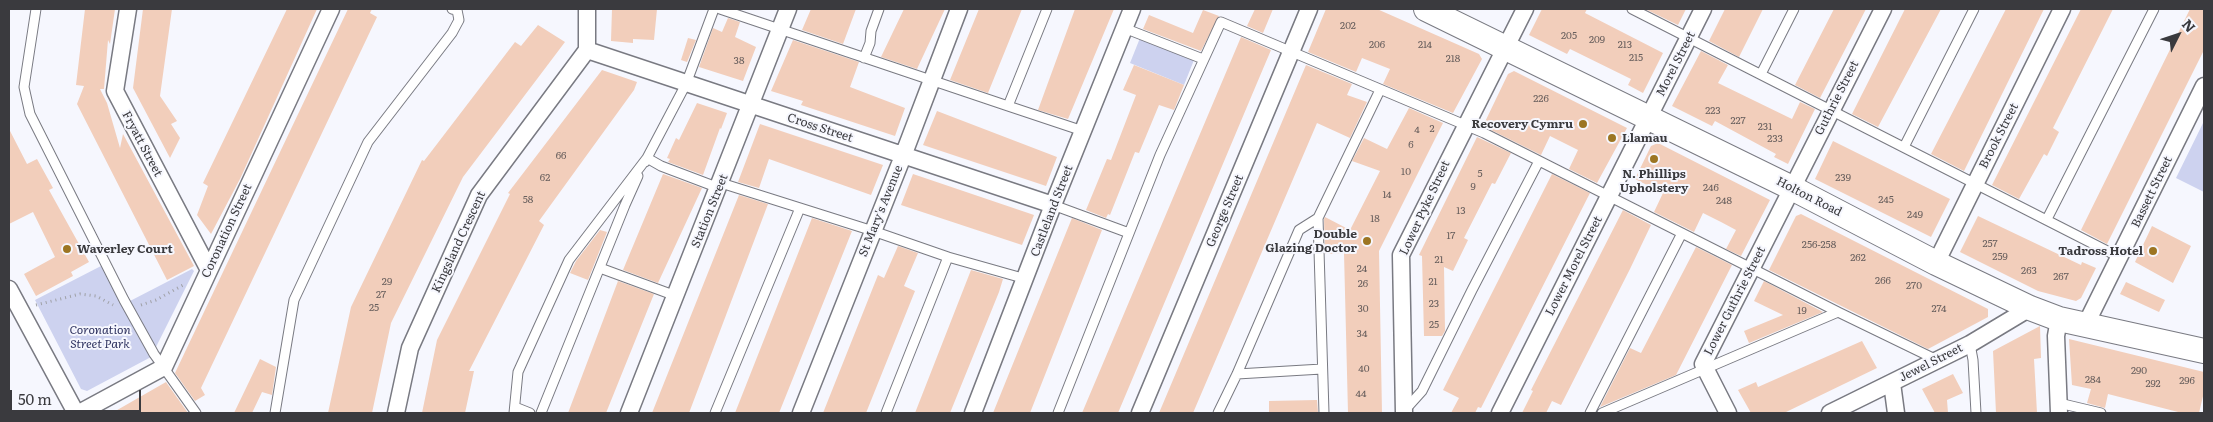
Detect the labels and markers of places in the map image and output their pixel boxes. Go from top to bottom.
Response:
place label: Recovery Cymru [1471,117,1573,131]
marker: Recovery Cymru [1577,118,1589,130]
place label: Llamau [1622,131,1668,145]
marker: Llamau [1606,132,1618,144]
marker: N. Phillips Upholstery [1648,153,1660,165]
place label: N. Phillips Upholstery [1620,167,1688,195]
place label: Double Glazing Doctor [1265,227,1357,255]
marker: Double Glazing Doctor [1361,235,1373,247]
place label: Waverley Court [77,242,173,256]
marker: Waverley Court [61,243,73,255]
place label: Tadross Hotel [2058,244,2143,258]
marker: Tadross Hotel [2147,245,2159,257]

